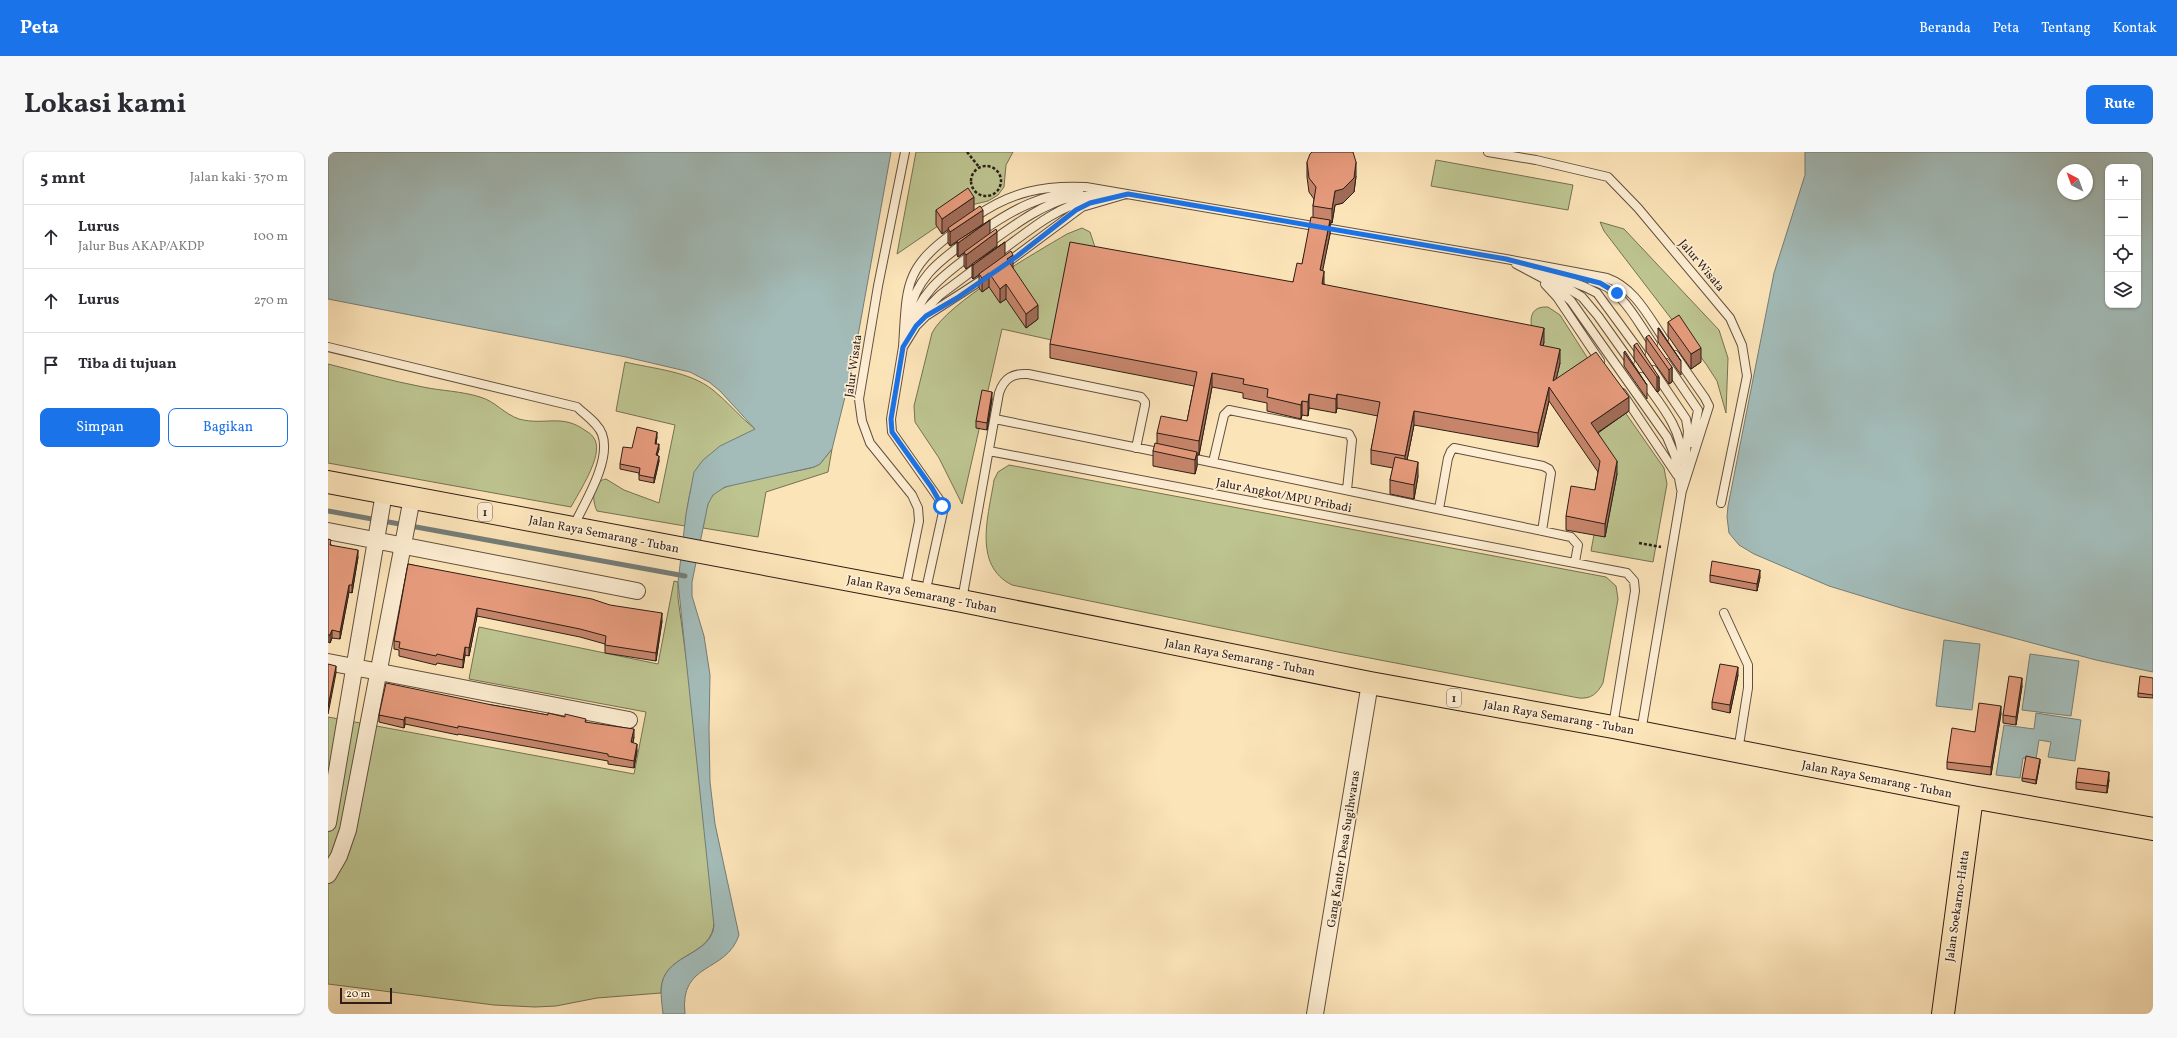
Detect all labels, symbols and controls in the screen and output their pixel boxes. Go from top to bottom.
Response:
text: Peta [20,15,59,41]
text: Beranda [1919,19,1971,38]
text: Peta [1993,19,2019,38]
text: Tentang [2041,19,2091,38]
text: Kontak [2113,19,2157,38]
text: Lokasi kami [24,85,186,124]
button: Rute [2086,85,2153,124]
north arrow [2057,164,2093,200]
map controls [2105,164,2141,308]
button: + [2105,164,2141,200]
text: 5 mnt [40,167,85,190]
text: Jalan kaki · 370 m [190,169,288,187]
button: − [2105,200,2141,236]
text: Lurus [78,217,119,238]
icon: ahead [40,226,62,248]
text: 100 m [253,228,288,246]
street label: Jalur Wisata [1675,236,1728,295]
button: locate [2105,236,2141,272]
text: Jalur Bus AKAP/AKDP [78,238,204,256]
button: layers [2105,272,2141,308]
route end [1608,284,1626,302]
icon: ahead [40,290,62,312]
text: Lurus [78,290,119,311]
text: 270 m [254,292,288,310]
street label: Jalur Wisata [842,333,866,399]
icon: arrive [40,354,62,376]
text: Tiba di tujuan [78,354,177,375]
button: Simpan [40,408,160,447]
button: Bagikan [168,408,288,447]
street label: Jalur Angkot/MPU Pribadi [1215,475,1353,517]
route start [933,497,951,515]
road number: 1 [478,503,492,521]
street label: Jalan Raya Semarang - Tuban [527,513,680,557]
street label: Jalan Raya Semarang - Tuban [845,573,998,617]
street label: Jalan Raya Semarang - Tuban [1163,636,1316,680]
road number: 1 [1447,689,1461,707]
street label: Jalan Raya Semarang - Tuban [1482,697,1635,739]
street label: Jalan Raya Semarang - Tuban [1800,758,1953,802]
street label: Gang Kantor Desa Sugihwaras [1324,769,1364,929]
street label: Jalan Soekarno-Hatta [1942,849,1974,963]
scale bar [340,986,392,1005]
text: 20 m [346,987,370,1002]

